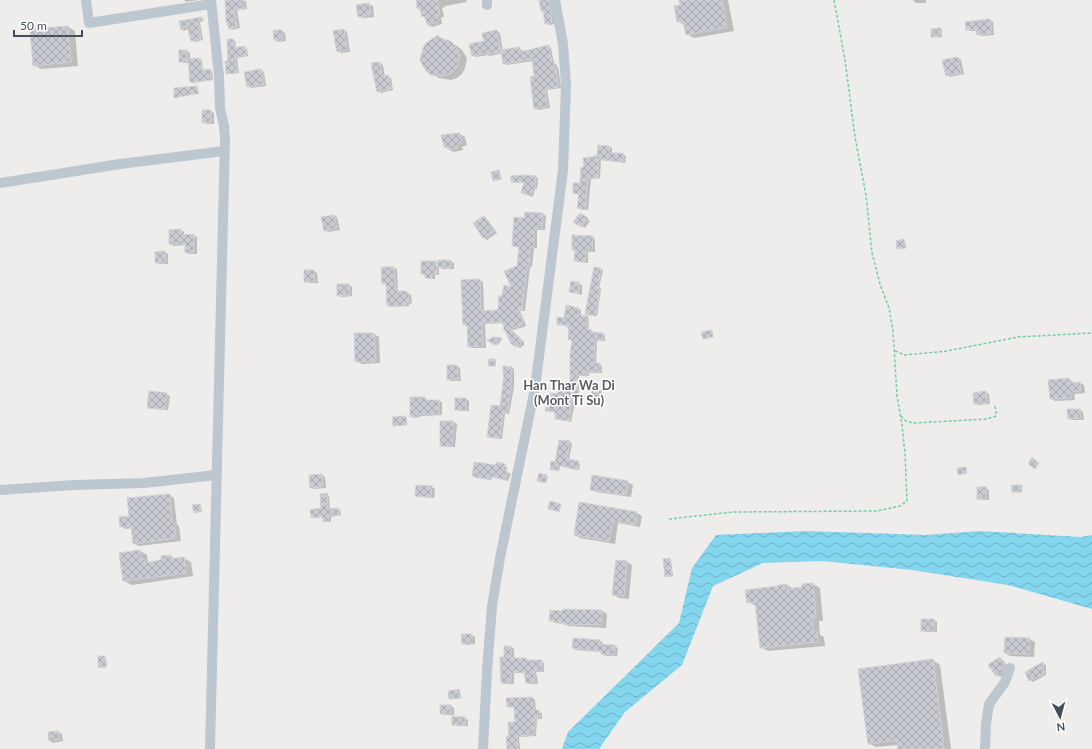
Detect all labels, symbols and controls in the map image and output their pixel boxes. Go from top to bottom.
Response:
scale bar [14,12,82,38]
text: 50 m [20,18,47,33]
district label: Han Thar Wa Di (Mont Ti Su) [523,377,615,408]
north arrow [1040,697,1080,737]
text: N [1056,721,1066,734]

